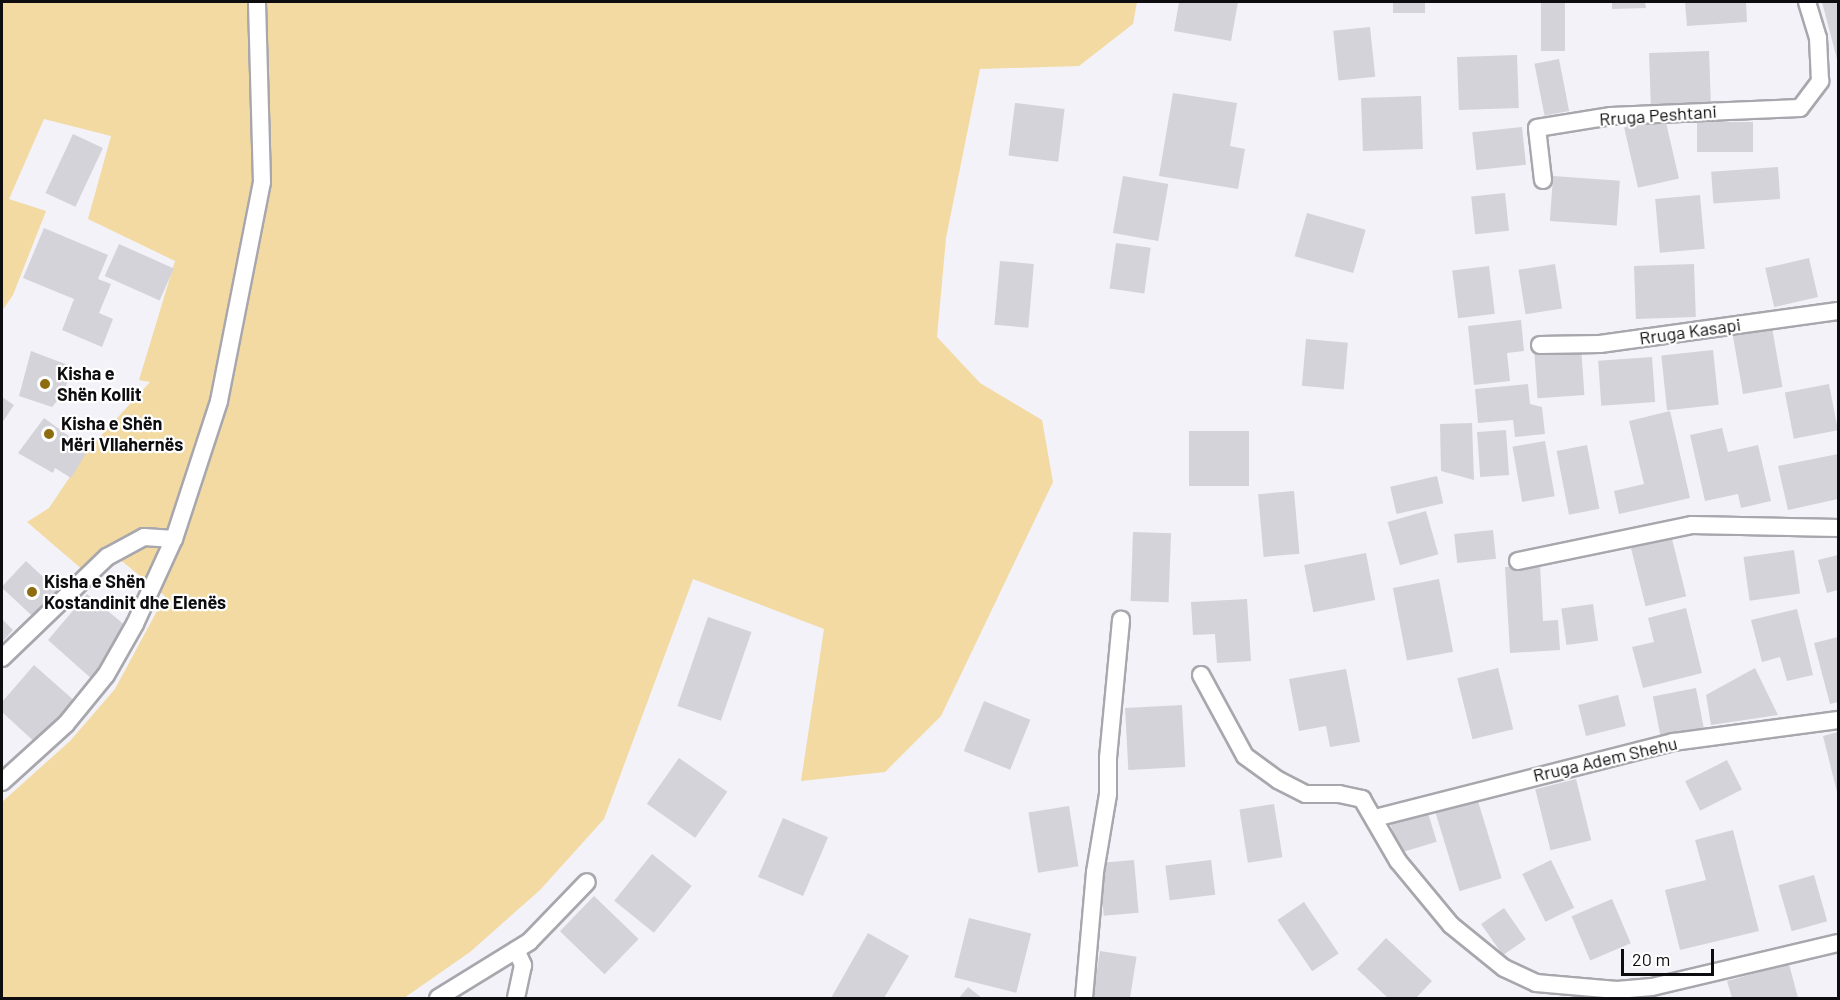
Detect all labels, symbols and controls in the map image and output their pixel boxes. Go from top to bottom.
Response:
street label: Rruga Peshtani [1598,100,1718,130]
street label: Rruga Kasapi [1638,313,1742,349]
place label: Kisha e Shën Kollit [57,363,142,406]
marker: Kisha e Shën Kollit [38,377,52,391]
place label: Kisha e Shën Mëri Vllahernës [61,413,183,456]
marker: Kisha e Shën Mëri Vllahernës [42,427,56,441]
place label: Kisha e Shën Kostandinit dhe Elenës [44,571,226,614]
marker: Kisha e Shën Kostandinit dhe Elenës [25,585,39,599]
street label: Rruga Adem Shehu [1531,732,1679,786]
scale bar [1624,937,1717,975]
text: 20 m [1632,948,1670,970]

